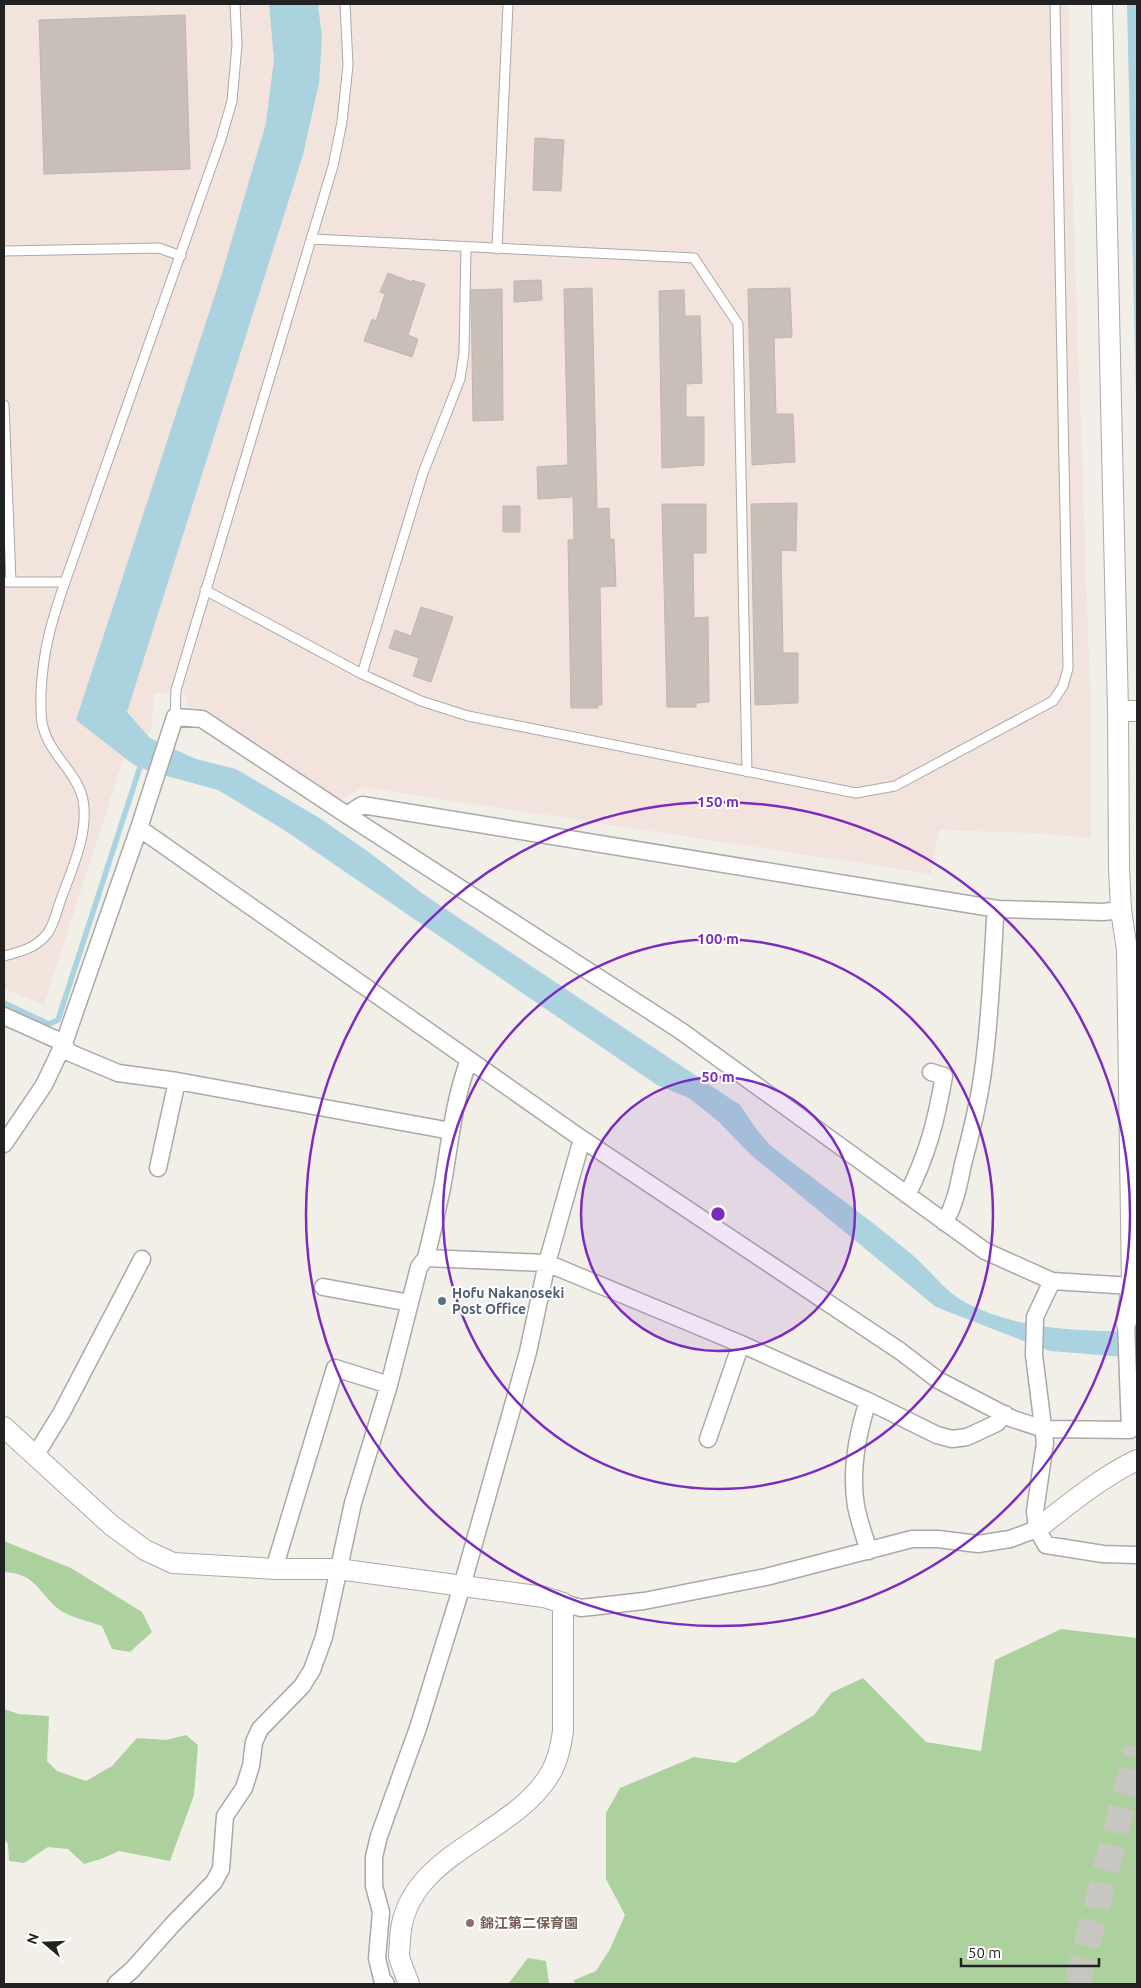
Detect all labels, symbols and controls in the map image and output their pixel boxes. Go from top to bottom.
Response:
text: 150 m [697,793,739,810]
text: 100 m [697,930,739,947]
text: 50 m [701,1068,735,1085]
centre of rings [709,1205,727,1223]
place label: Hofu Nakanoseki Post Office [452,1285,564,1317]
marker: Hofu Nakanoseki Post Office [436,1295,448,1307]
place label: 錦江第二保育園 [480,1915,578,1931]
marker: 錦江第二保育園 [464,1917,476,1929]
north arrow [20,1918,70,1968]
text: N [23,1931,42,1946]
scale bar [961,1936,1098,1968]
text: 50 m [968,1944,1001,1961]

